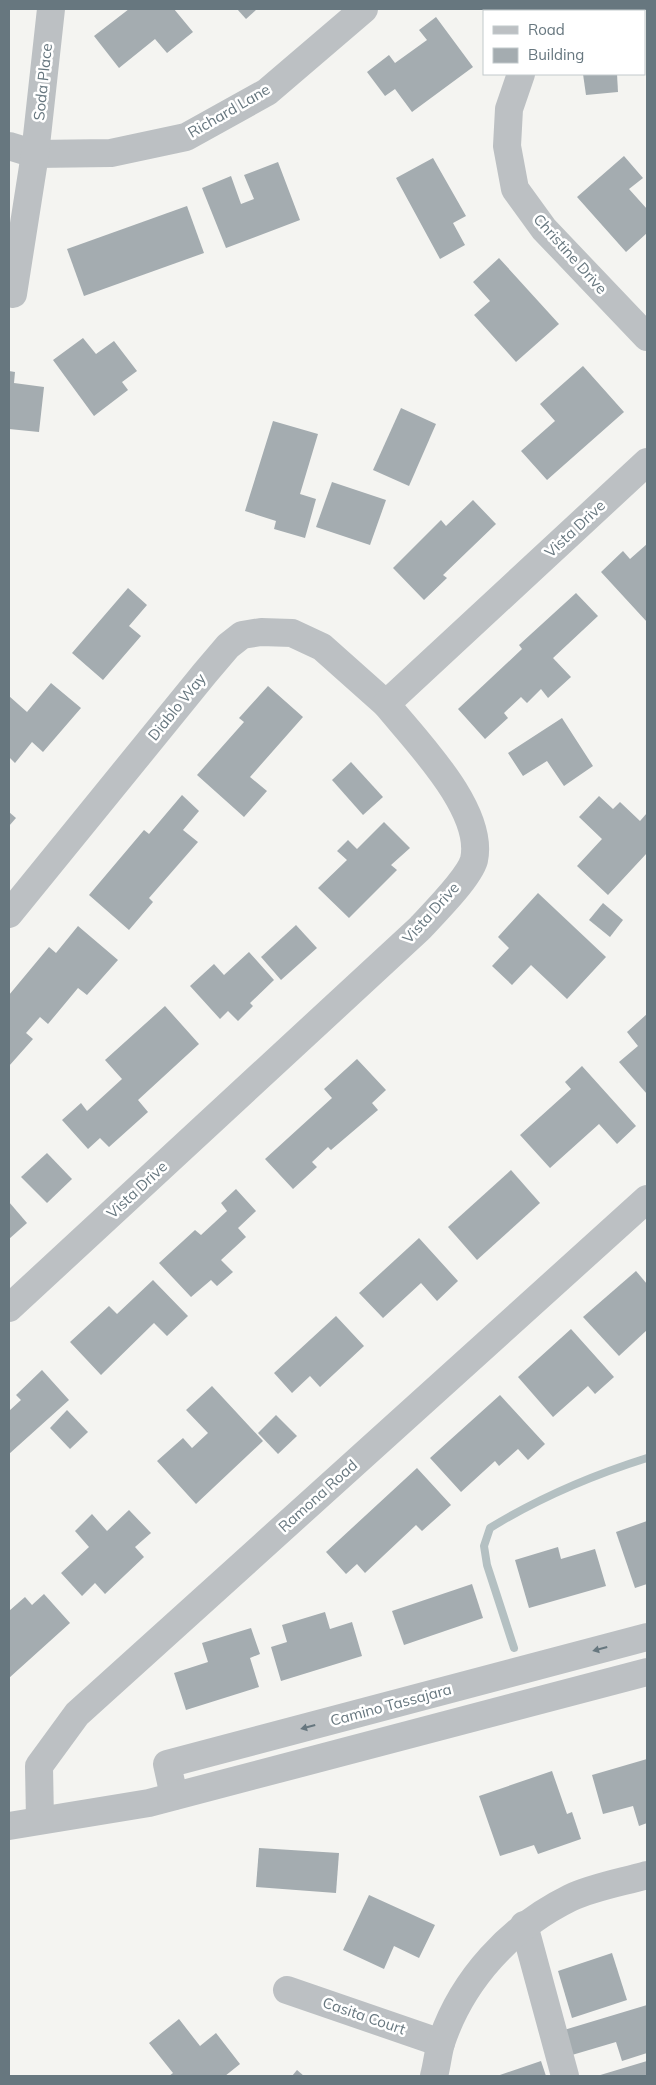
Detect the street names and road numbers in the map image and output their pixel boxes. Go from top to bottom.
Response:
street label: Soda Place [29,42,56,122]
street label: Richard Lane [184,79,273,142]
street label: Christine Drive [529,210,611,298]
street label: Vista Drive [540,496,609,561]
street label: Diablo Way [144,669,210,744]
street label: Vista Drive [398,878,463,947]
street label: Vista Drive [102,1157,171,1222]
street label: Ramona Road [274,1455,361,1536]
street label: Camino Tassajara [328,1679,454,1730]
street label: Casita Court [320,1993,408,2039]

